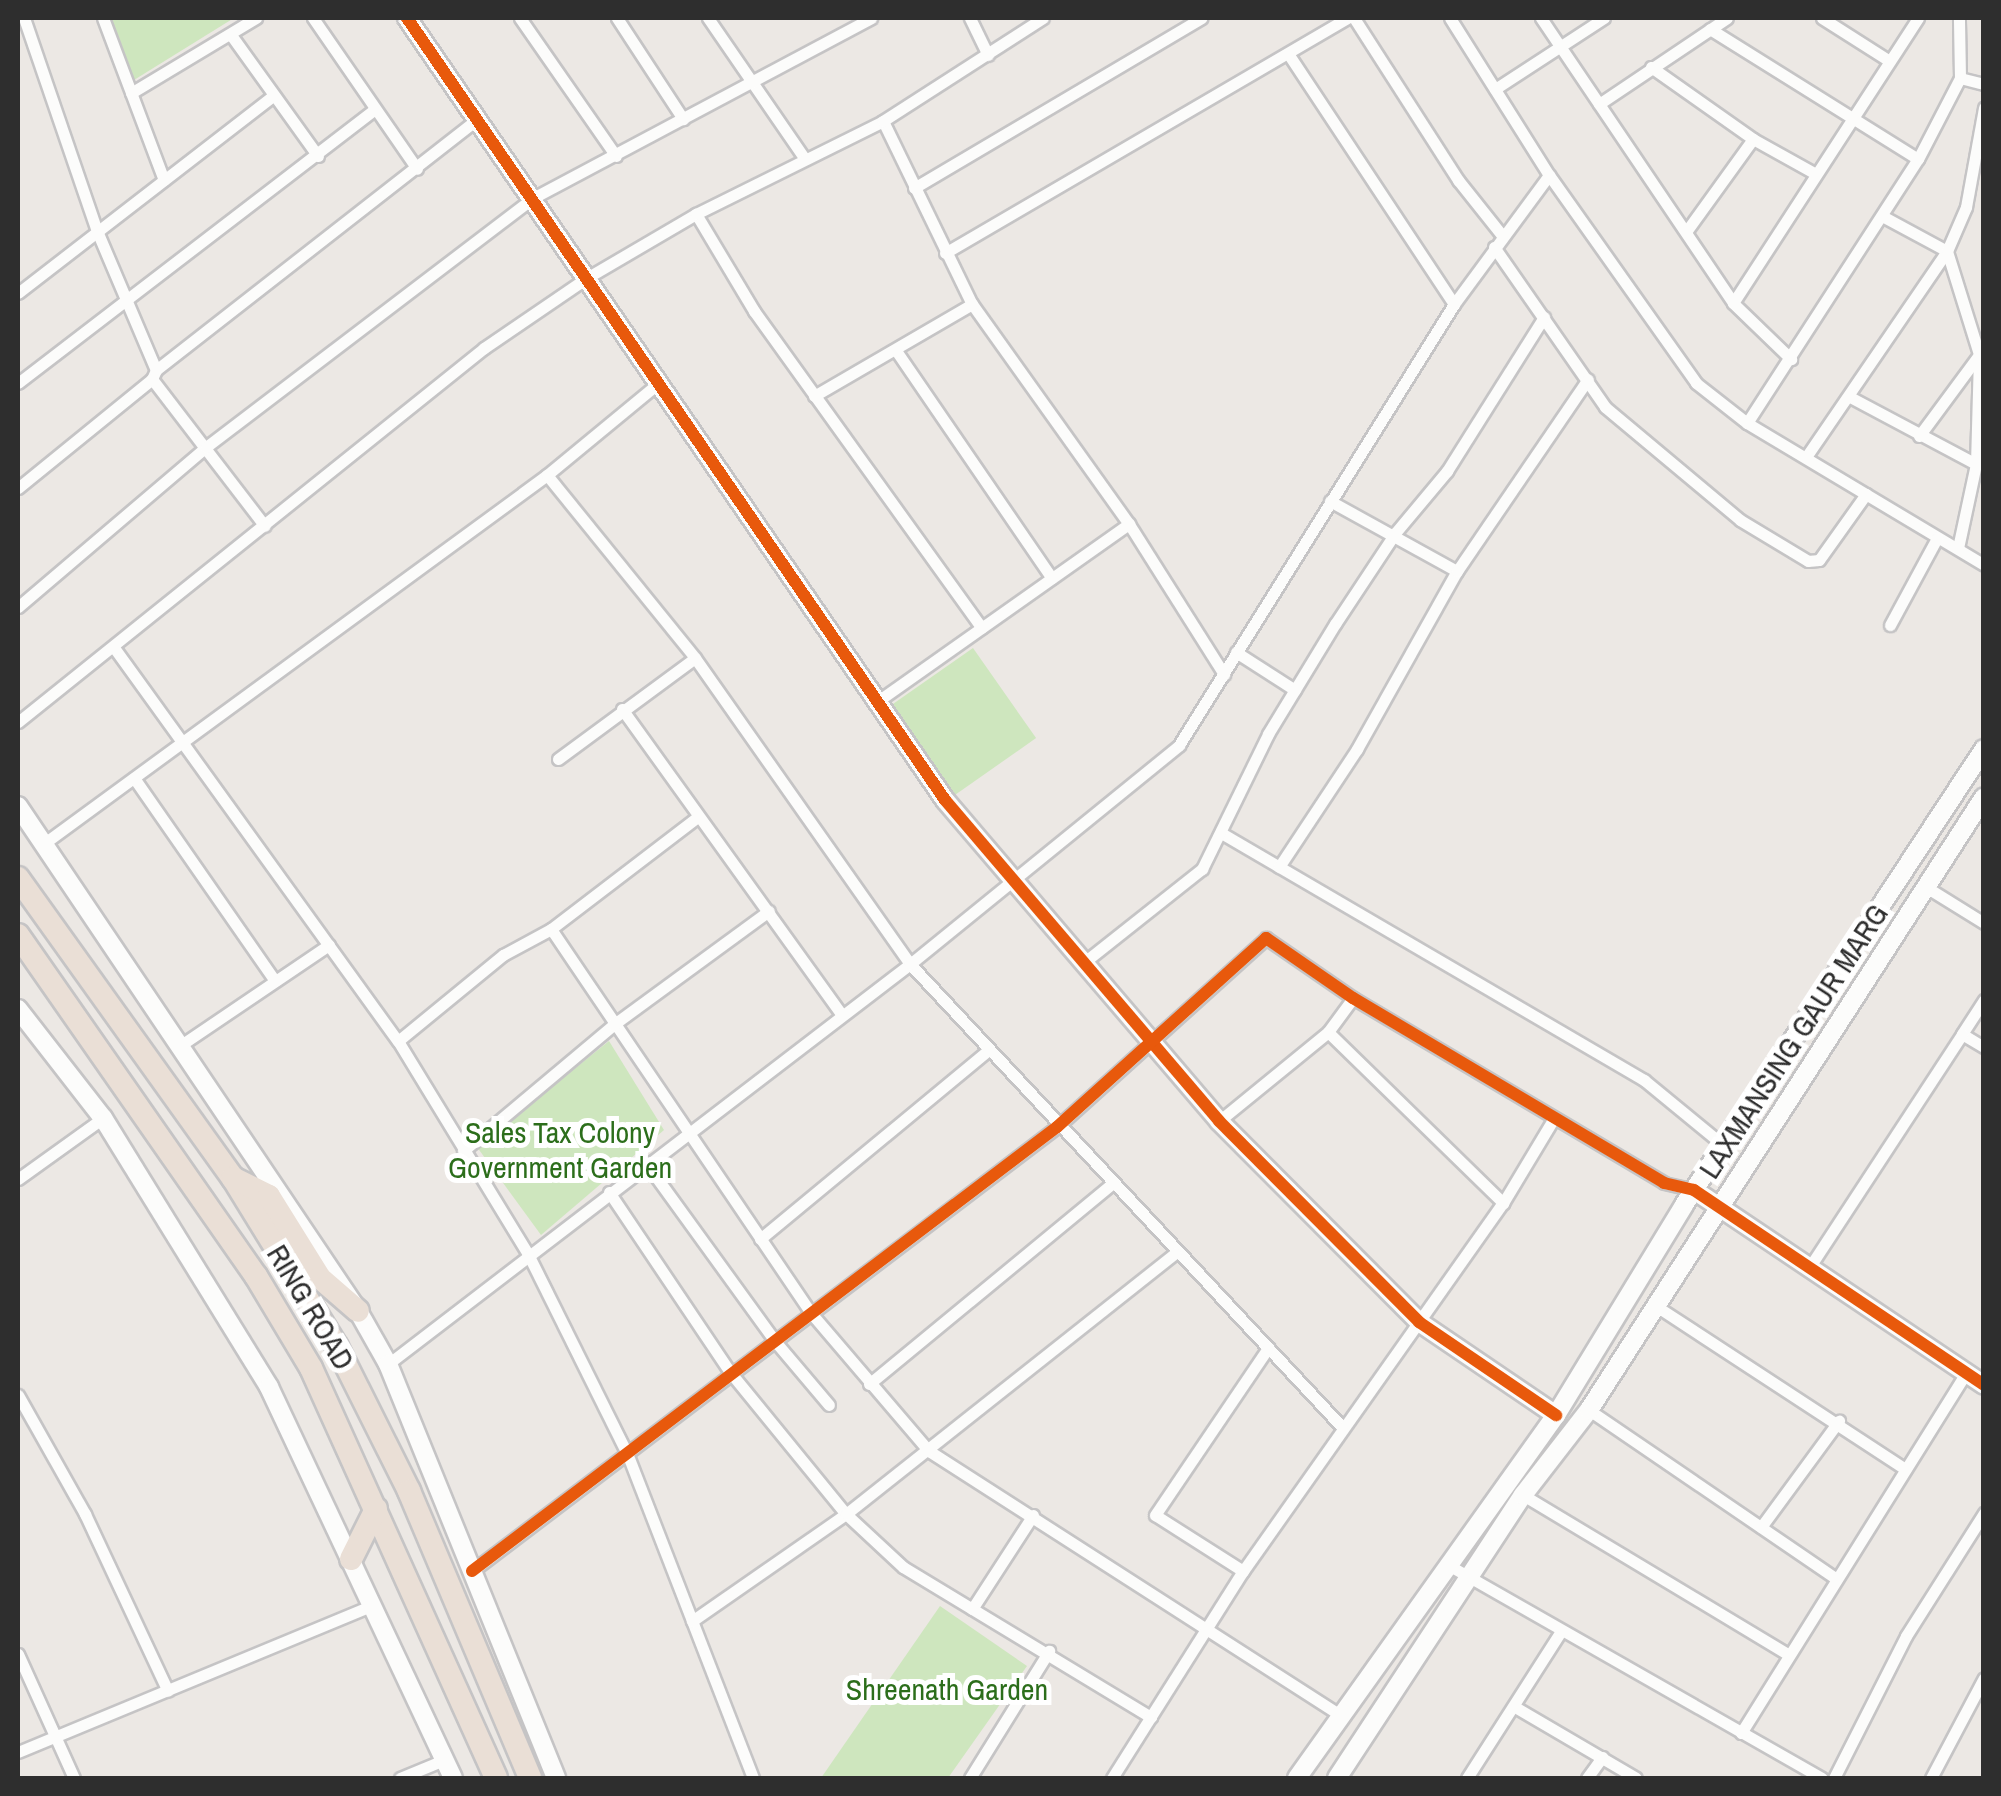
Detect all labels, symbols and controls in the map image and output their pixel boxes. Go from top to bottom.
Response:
street label: LAXMANSING GAUR MARG [1691,897,1895,1185]
park label: Sales Tax Colony Government Garden [448,1114,672,1184]
street label: RING ROAD [260,1238,362,1376]
park label: Shreenath Garden [846,1671,1048,1707]

